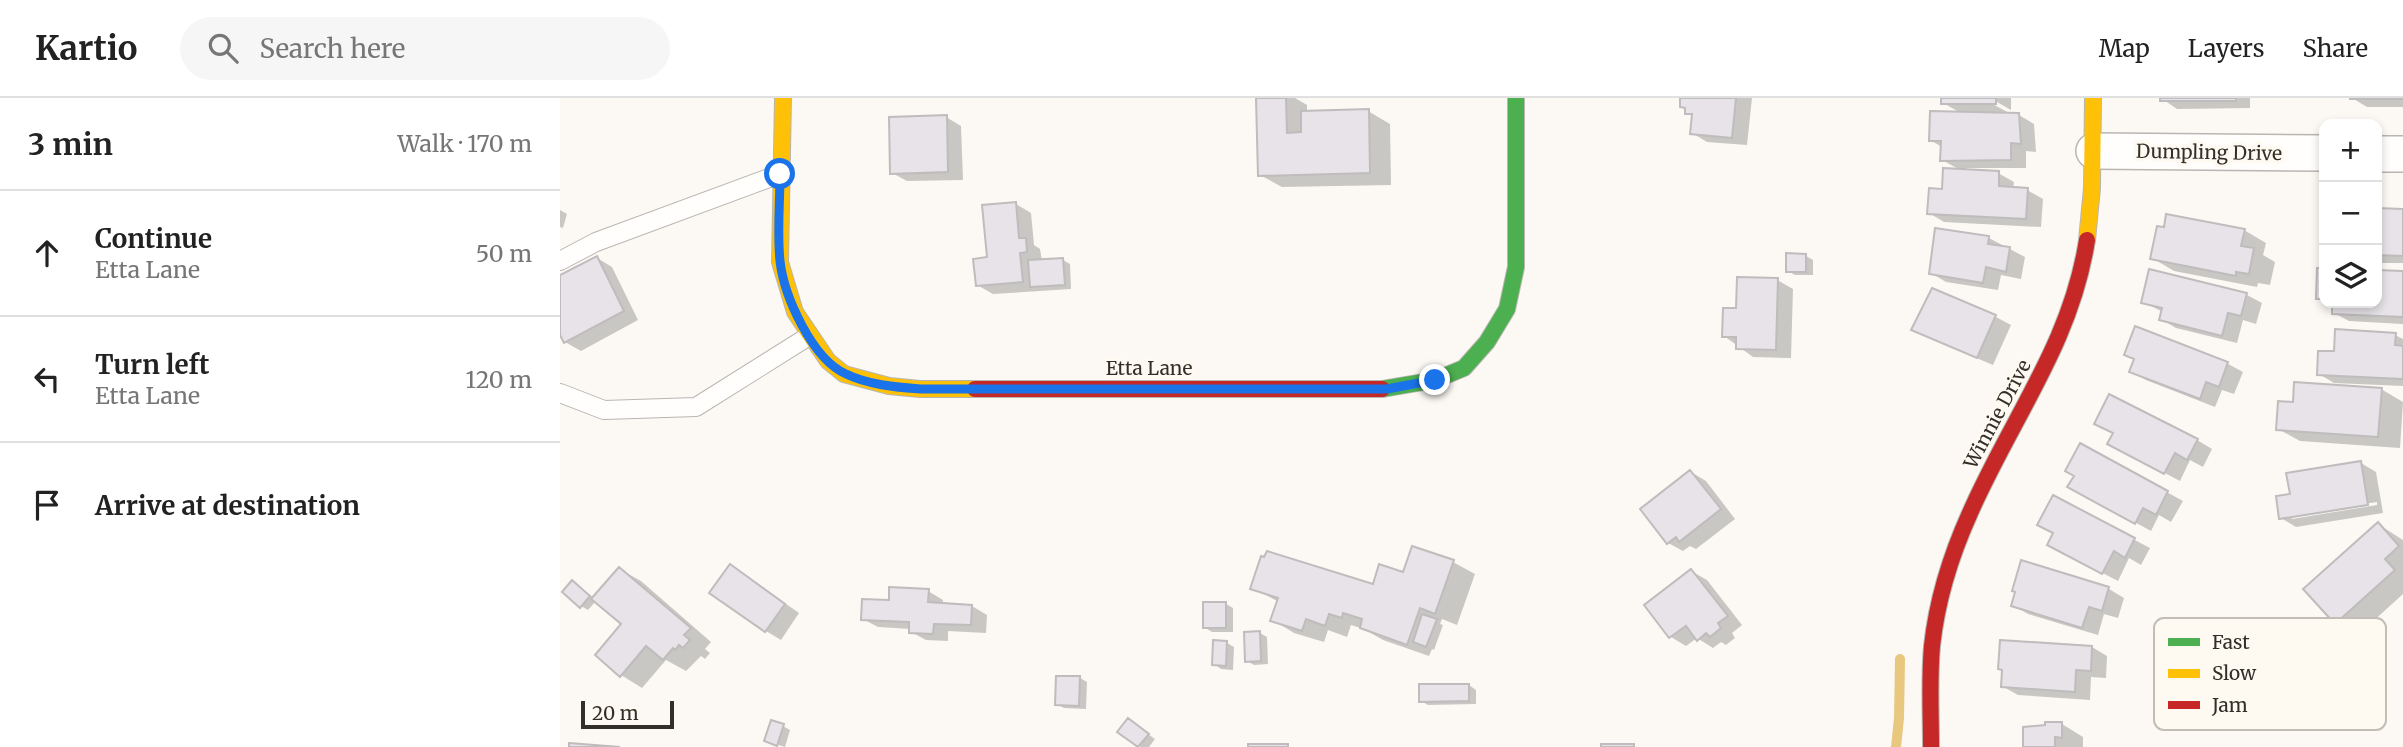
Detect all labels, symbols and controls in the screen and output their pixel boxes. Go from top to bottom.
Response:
search box [180,17,670,80]
text: Kartio [35,28,138,69]
icon: search [204,29,242,67]
text: Search here [260,32,405,65]
text: Map [2099,33,2150,64]
text: Layers [2188,33,2264,64]
text: Share [2302,33,2368,64]
map controls [2319,119,2382,308]
button: + [2319,119,2382,182]
text: 3 min [28,125,113,163]
text: Walk · 170 m [398,129,532,158]
street label: Dumpling Drive [2136,139,2282,165]
route start [764,158,795,189]
button: − [2319,182,2382,245]
text: Continue [95,222,212,255]
icon: ahead [28,234,66,272]
text: 50 m [476,239,532,268]
button: layers [2319,245,2382,308]
text: Etta Lane [95,255,200,284]
text: Turn left [95,348,209,381]
street label: Winnie Drive [1958,355,2036,474]
street label: Etta Lane [1106,356,1192,380]
icon: left [28,360,66,398]
route end [1419,364,1450,395]
text: 120 m [466,365,532,394]
text: Etta Lane [95,381,200,410]
icon: arrive [28,486,66,524]
text: Arrive at destination [95,489,360,522]
legend [2154,618,2386,730]
text: Fast [2212,630,2250,654]
text: Slow [2212,661,2257,685]
text: Jam [2211,693,2248,717]
scale bar [581,698,674,730]
text: 20 m [592,701,639,725]

